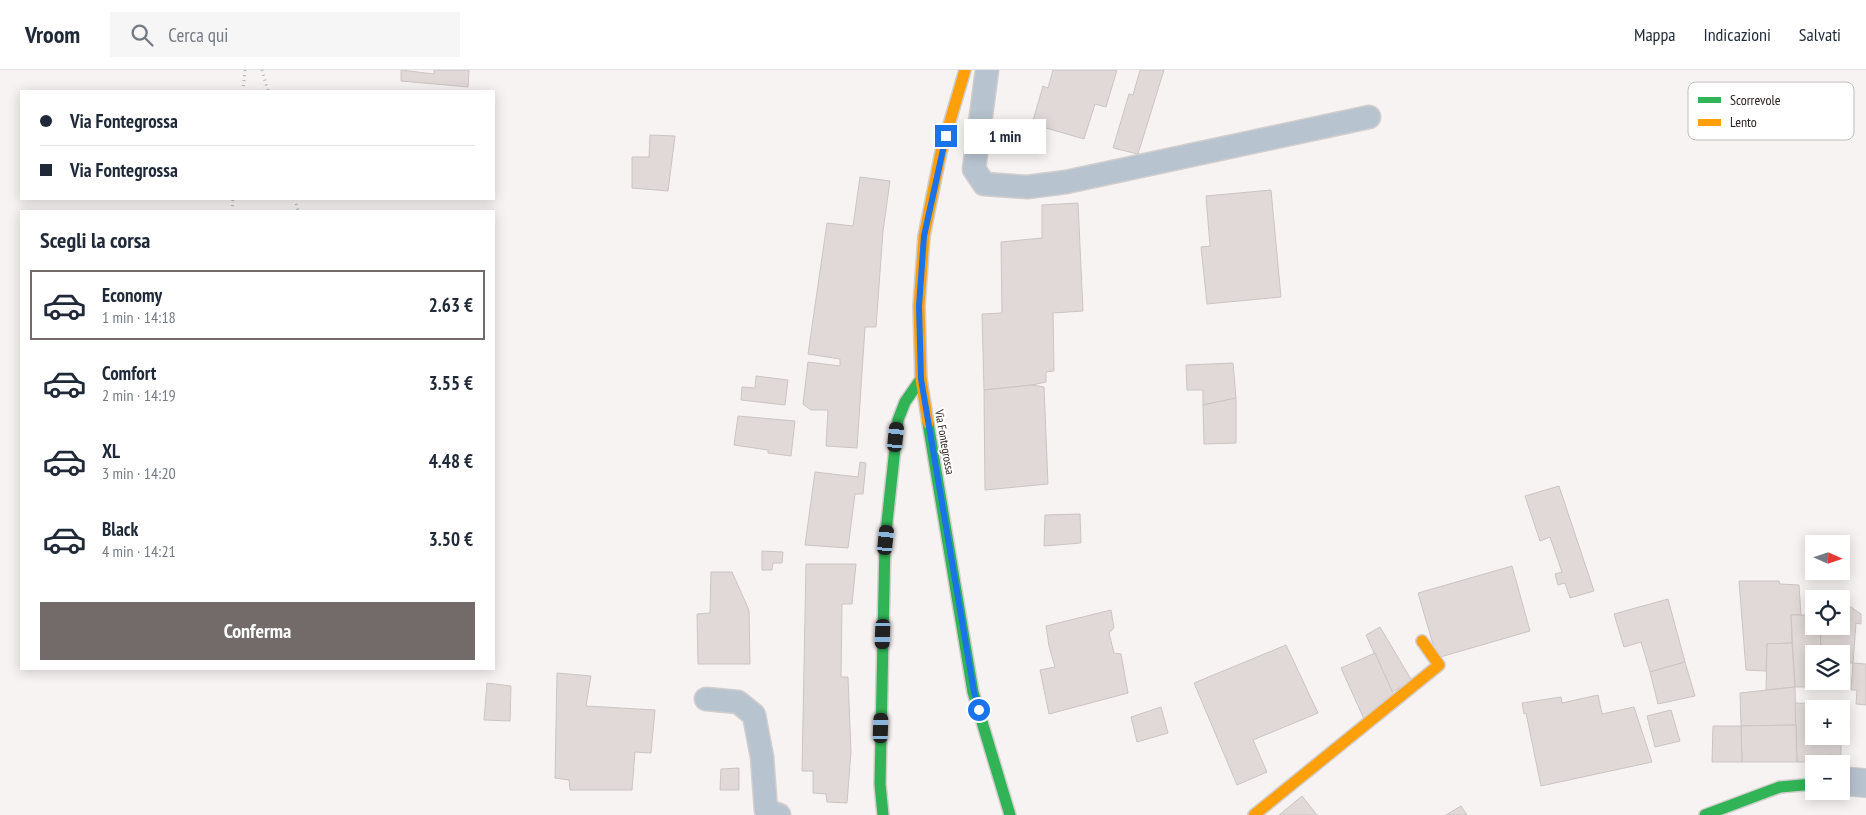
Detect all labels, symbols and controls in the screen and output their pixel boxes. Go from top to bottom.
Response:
search box [110,12,460,57]
text: Vroom [25,19,80,50]
icon: search [128,21,156,49]
text: Cerca qui [168,23,228,47]
text: Mappa [1634,23,1675,46]
text: Indicazioni [1703,23,1771,46]
text: Salvati [1799,23,1841,46]
legend [1688,82,1854,140]
text: Scorrevole [1730,91,1781,109]
text: Via Fontegrossa [70,109,178,133]
text: Lento [1730,113,1757,131]
callout: 1 min [964,118,1046,154]
route end [935,125,957,147]
text: 1 min [989,126,1021,146]
text: Via Fontegrossa [70,158,178,182]
text: Scegli la corsa [40,226,150,254]
icon: car [42,283,87,328]
text: Economy [102,283,162,307]
text: 2.63 € [429,293,473,317]
text: 1 min · 14:18 [102,307,176,327]
icon: car [42,361,87,406]
text: Comfort [102,361,156,385]
text: 3.55 € [429,371,473,395]
text: 2 min · 14:19 [102,385,176,405]
street label: Via Fontegrossa [932,407,958,476]
car [886,421,905,453]
icon: car [42,439,87,484]
text: XL [102,439,120,463]
text: 4.48 € [429,449,473,473]
text: 3 min · 14:20 [102,463,176,483]
icon: car [42,517,87,562]
text: Black [102,517,138,541]
car [876,524,895,556]
text: 3.50 € [429,527,473,551]
north arrow [1805,535,1850,580]
map controls [1805,535,1850,800]
text: 4 min · 14:21 [102,541,176,561]
button: locate [1805,590,1850,635]
button: Conferma [40,602,475,660]
car [874,619,891,649]
button: layers [1805,645,1850,690]
route start [968,699,990,721]
button: + [1805,700,1850,745]
car [872,713,889,743]
button: − [1805,755,1850,800]

